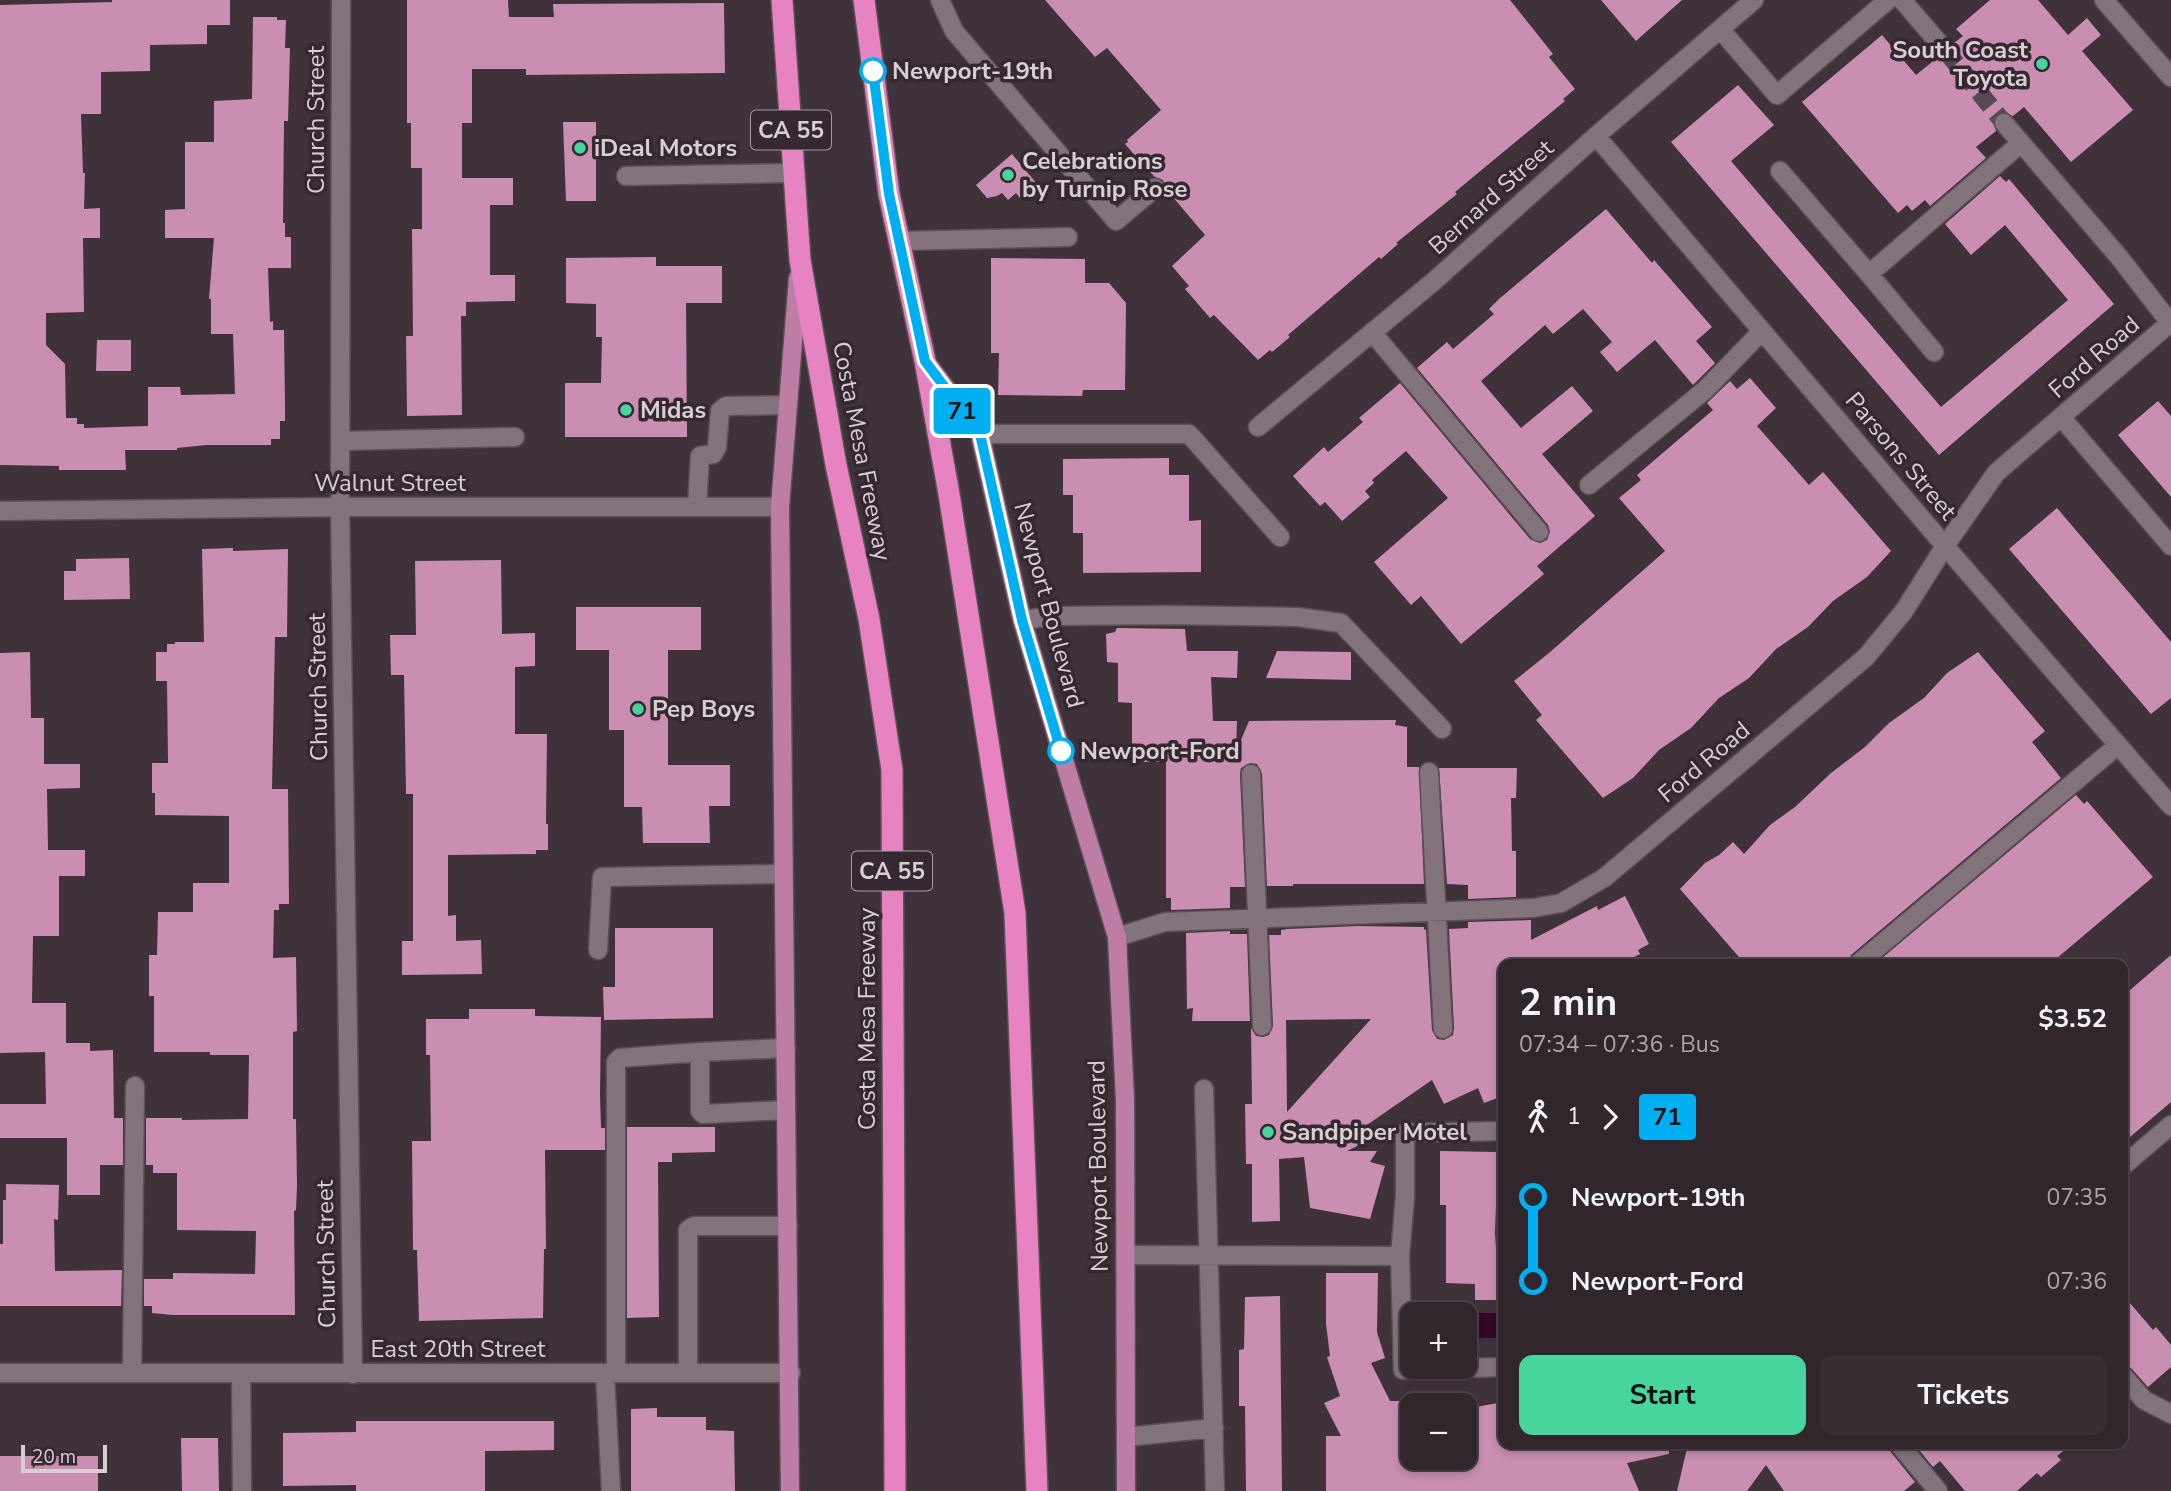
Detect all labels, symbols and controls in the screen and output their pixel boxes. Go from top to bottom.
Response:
place label: South Coast Toyota [1892,34,2029,94]
street label: Church Street [300,45,332,194]
place label: Newport-19th [892,55,1053,87]
marker: South Coast Toyota [2034,56,2050,72]
marker: Newport-19th [860,58,886,84]
road number: CA 55 [751,111,831,150]
place label: iDeal Motors [594,132,737,164]
street label: Bernard Street [1422,132,1561,262]
marker: iDeal Motors [572,140,588,156]
place label: Celebrations by Turnip Rose [1022,145,1187,205]
marker: Celebrations by Turnip Rose [1000,167,1016,183]
street label: Ford Road [2042,309,2146,405]
street label: Costa Mesa Freeway [825,339,899,564]
street label: Parsons Street [1838,385,1964,527]
line badge: 71 [930,388,993,434]
place label: Midas [640,394,706,426]
text: 71 [948,395,976,427]
marker: Midas [618,402,634,418]
street label: Walnut Street [314,467,467,499]
street label: Newport Boulevard [1006,499,1092,711]
street label: Church Street [301,612,335,761]
place label: Pep Boys [652,693,755,725]
marker: Pep Boys [630,701,646,717]
street label: Ford Road [1651,714,1757,810]
place label: Newport-Ford [1080,735,1240,767]
marker: Newport-Ford [1048,738,1074,764]
road number: CA 55 [852,852,932,890]
street label: Costa Mesa Freeway [851,907,883,1130]
text: 2 min [1519,977,1617,1028]
text: $3.52 [2038,1001,2107,1036]
text: 07:34 – 07:36 · Bus [1519,1029,1720,1060]
street label: Newport Boulevard [1080,1060,1116,1272]
icon: walk [1519,1098,1557,1136]
icon: forward [1591,1098,1629,1136]
text: 1 [1567,1101,1581,1132]
text: 71 [1653,1101,1682,1133]
place label: Sandpiper Motel [1282,1116,1467,1148]
marker: Sandpiper Motel [1260,1124,1276,1140]
street label: Church Street [309,1179,343,1328]
text: Newport-19th [1571,1180,1746,1215]
text: 07:35 [2047,1182,2107,1213]
text: Newport-Ford [1571,1264,1744,1299]
text: 07:36 [2047,1266,2107,1297]
map controls [1400,1302,1477,1470]
button: + [1400,1302,1477,1379]
street label: East 20th Street [370,1333,546,1365]
button: Start [1519,1355,1806,1435]
button: Tickets [1820,1355,2107,1435]
button: − [1400,1393,1477,1470]
scale bar [21,1442,107,1474]
text: 20 m [32,1444,76,1470]

